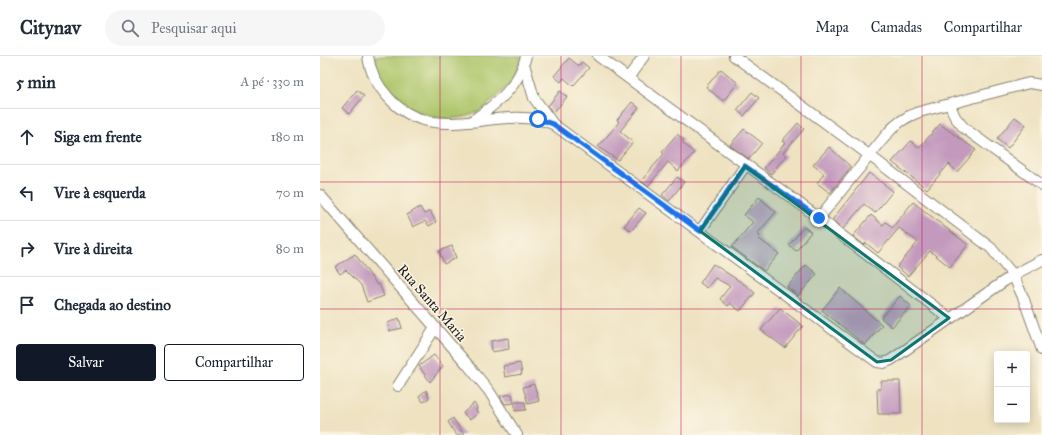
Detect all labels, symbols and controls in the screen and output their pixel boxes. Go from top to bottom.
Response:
search box [105,10,385,46]
text: Citynav [20,16,81,39]
icon: search [119,17,141,39]
text: Pesquisar aqui [151,19,237,37]
text: Mapa [815,19,849,36]
text: Camadas [871,19,922,36]
text: Compartilhar [944,19,1022,36]
text: 5 min [16,72,56,93]
text: A pé · 330 m [240,74,304,90]
route start [529,110,547,128]
icon: ahead [16,126,38,148]
text: Siga em frente [54,128,142,146]
text: 180 m [271,129,304,145]
icon: left [16,182,38,204]
text: Vire à esquerda [54,184,146,202]
text: 70 m [276,185,304,201]
route end [810,209,828,227]
icon: right [16,238,38,260]
text: Vire à direita [54,240,132,258]
text: 80 m [276,241,304,257]
street label: Rua Santa Maria [394,261,470,345]
icon: arrive [16,294,38,316]
text: Chegada ao destino [54,296,171,314]
button: Salvar [16,344,156,381]
button: Compartilhar [164,344,304,381]
map controls [994,351,1030,423]
button: + [994,351,1030,387]
button: − [994,387,1030,423]

